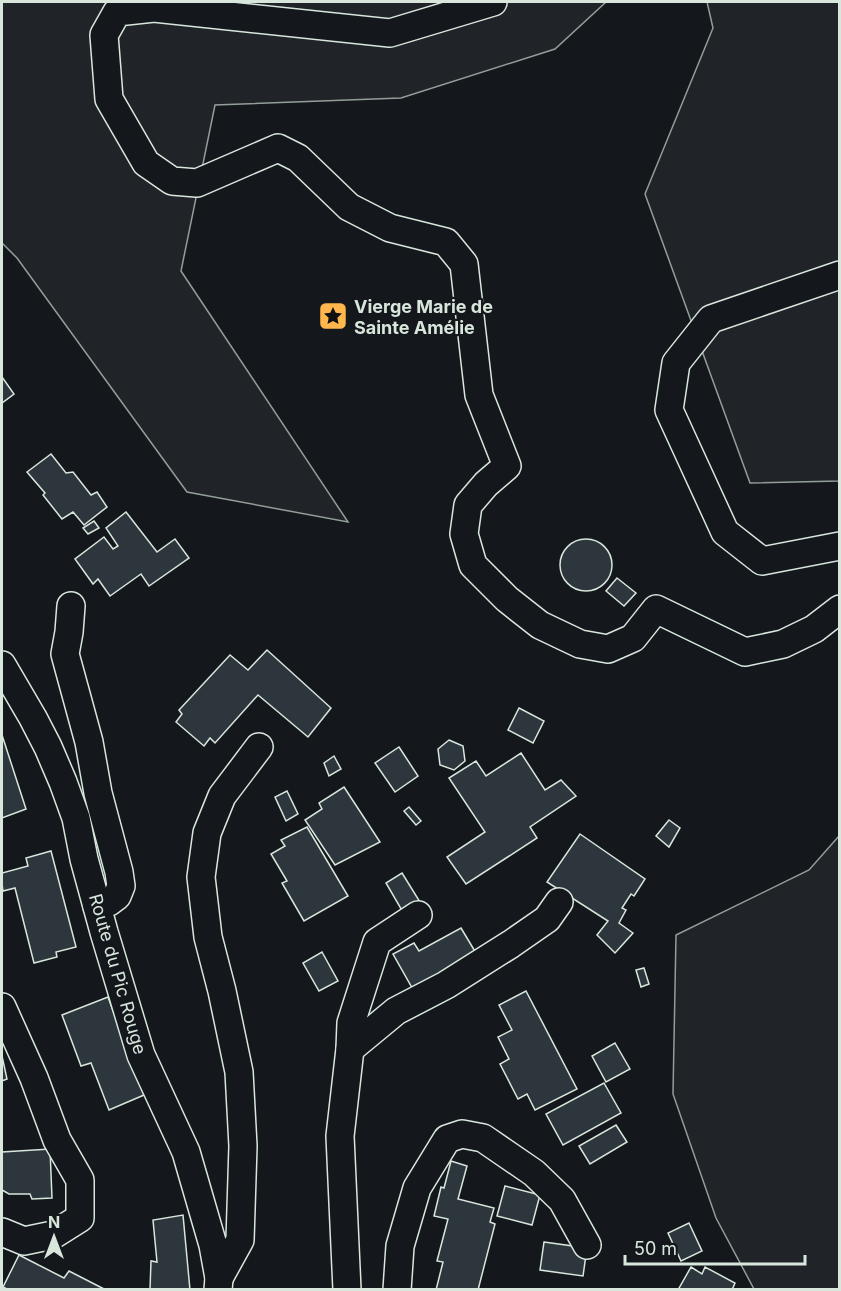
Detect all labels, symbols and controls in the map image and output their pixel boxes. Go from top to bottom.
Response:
place label: Vierge Marie de Sainte Amélie [354,296,493,338]
place icon: Vierge Marie de Sainte Amélie [317,300,349,332]
street label: Route du Pic Rouge [85,891,151,1057]
north arrow [24,1207,84,1267]
text: N [48,1212,60,1232]
scale bar [625,1228,805,1266]
text: 50 m [634,1238,677,1259]

